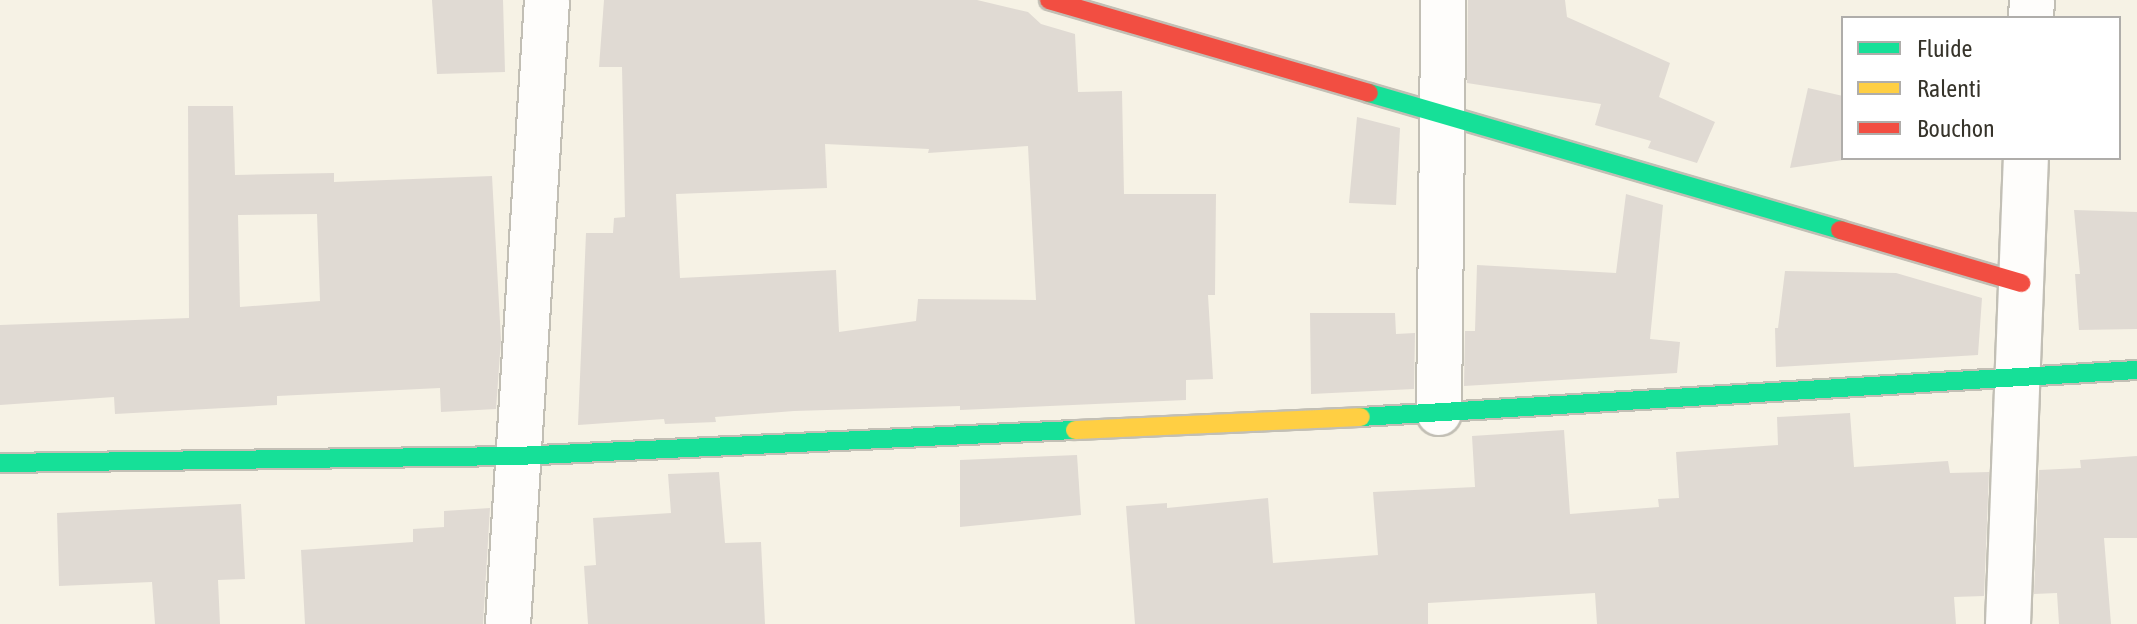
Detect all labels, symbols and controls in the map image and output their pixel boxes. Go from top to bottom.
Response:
legend [1841,16,2121,160]
text: Fluide [1917,35,1972,62]
text: Ralenti [1917,75,1981,102]
text: Bouchon [1917,115,1995,142]

